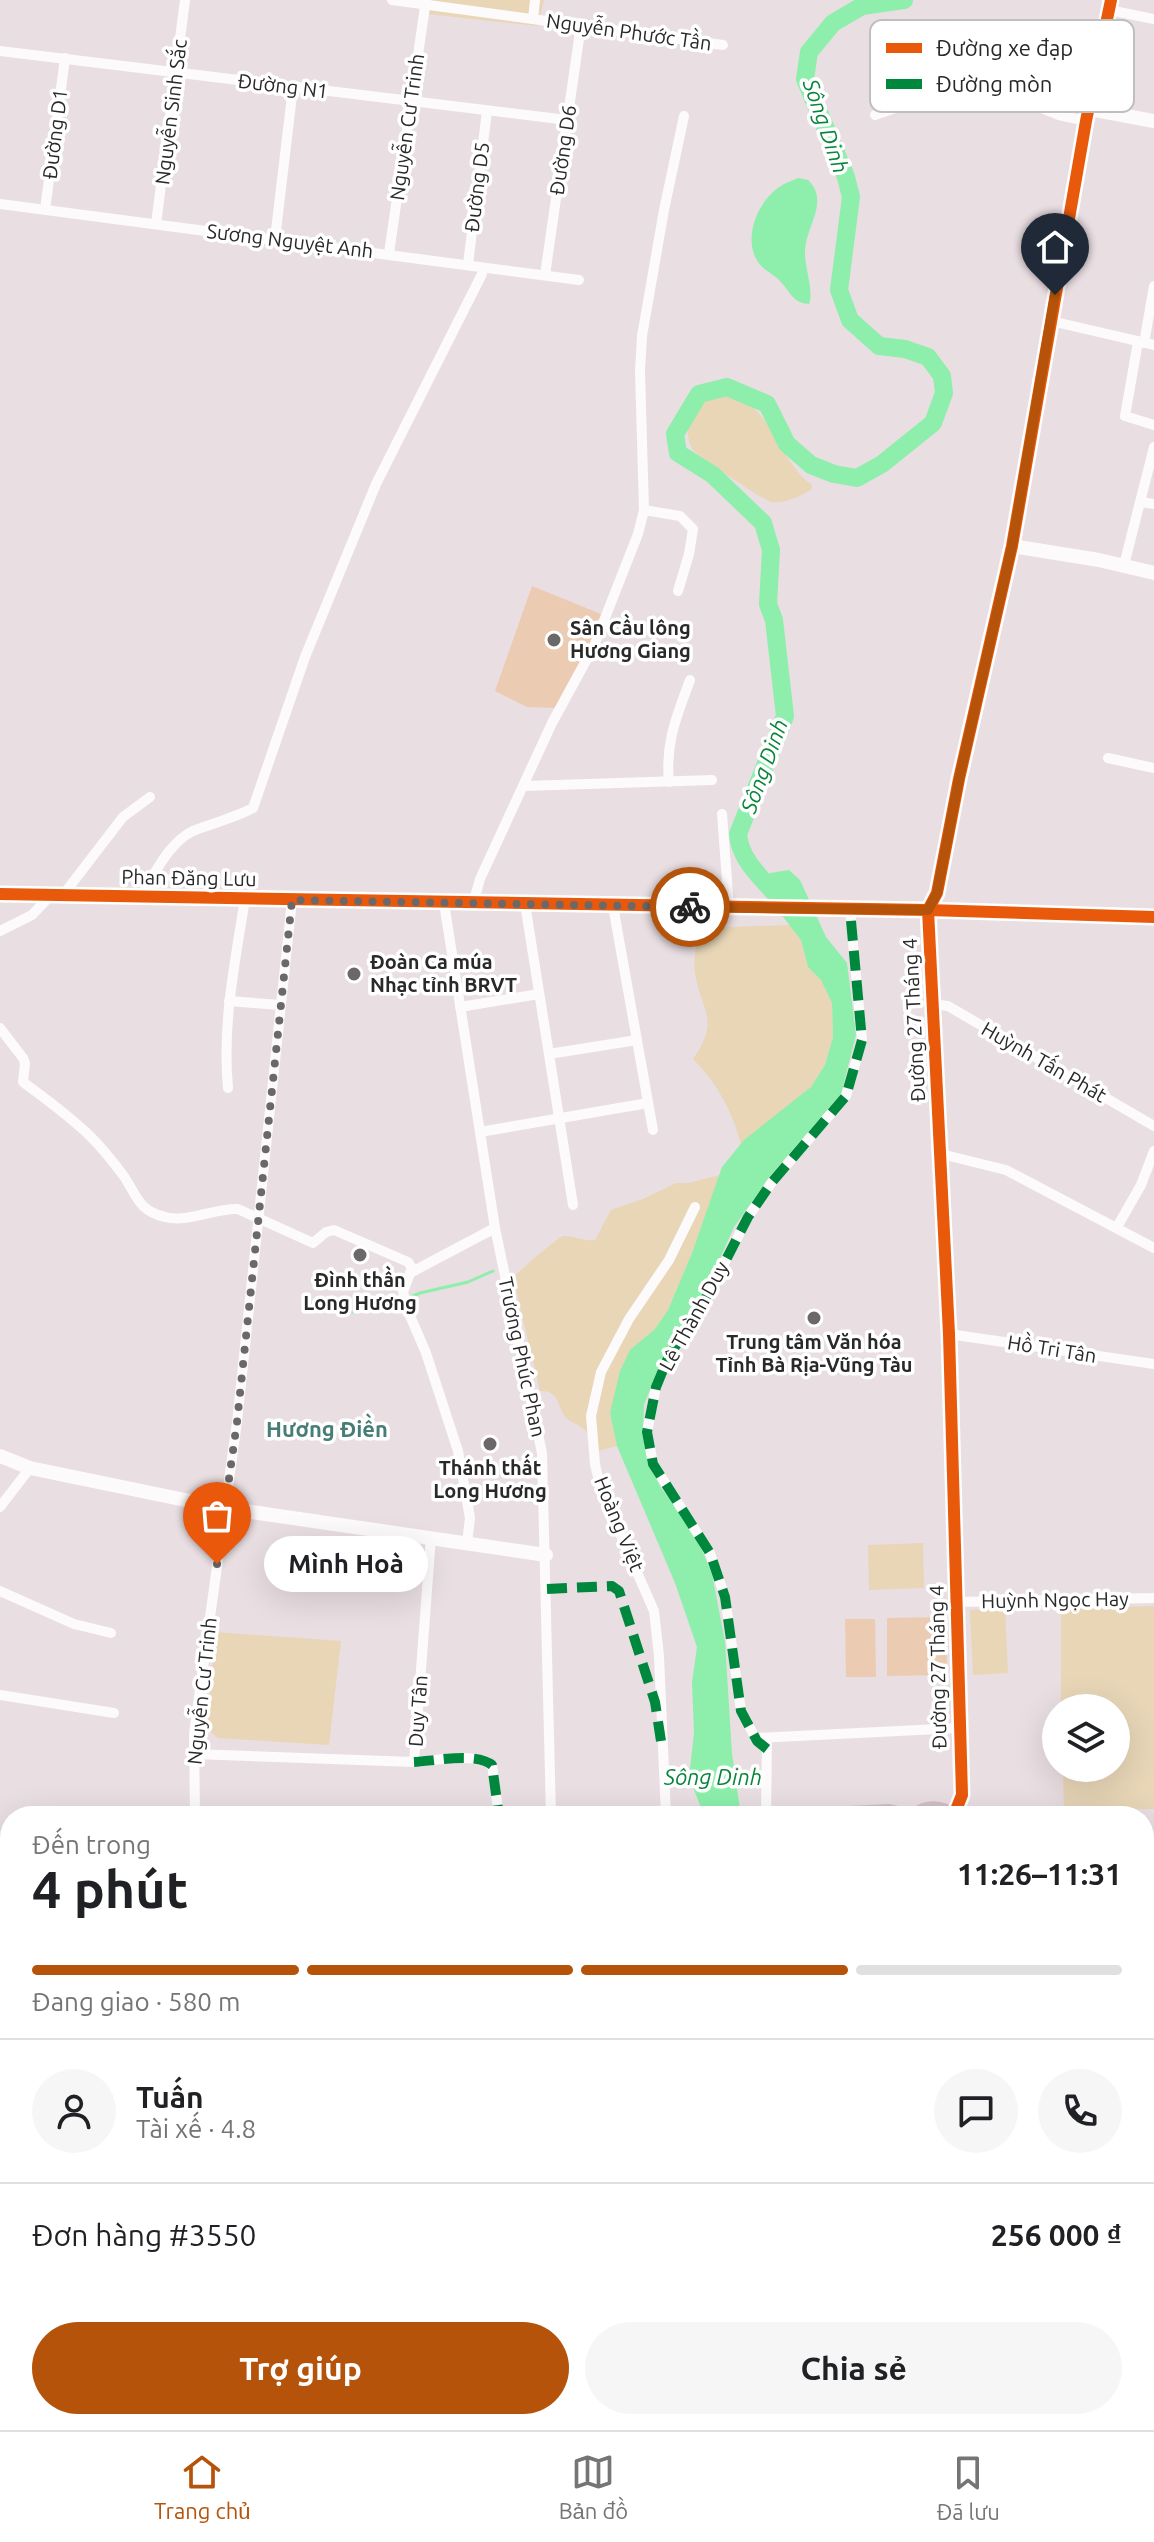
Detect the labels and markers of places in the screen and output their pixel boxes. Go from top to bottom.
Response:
pin [1021,213,1089,295]
place label: Sân Cầu lông Hương Giang [570,613,691,662]
marker: Sân Cầu lông Hương Giang [545,631,563,649]
place label: Đoàn Ca múa Nhạc tỉnh BRVT [370,950,517,996]
marker: Đoàn Ca múa Nhạc tỉnh BRVT [345,965,363,983]
marker: Đình thần Long Hương [351,1246,369,1264]
place label: Đình thần Long Hương [303,1265,417,1314]
marker: Trung tâm Văn hóa Tỉnh Bà Rịa-Vũng Tàu [805,1309,823,1327]
place label: Trung tâm Văn hóa Tỉnh Bà Rịa-Vũng Tàu [716,1330,912,1376]
marker: Thánh thất Long Hương [481,1435,499,1453]
place label: Thánh thất Long Hương [433,1453,547,1502]
pin [183,1482,251,1564]
callout: Mình Hoà [265,1536,429,1592]

